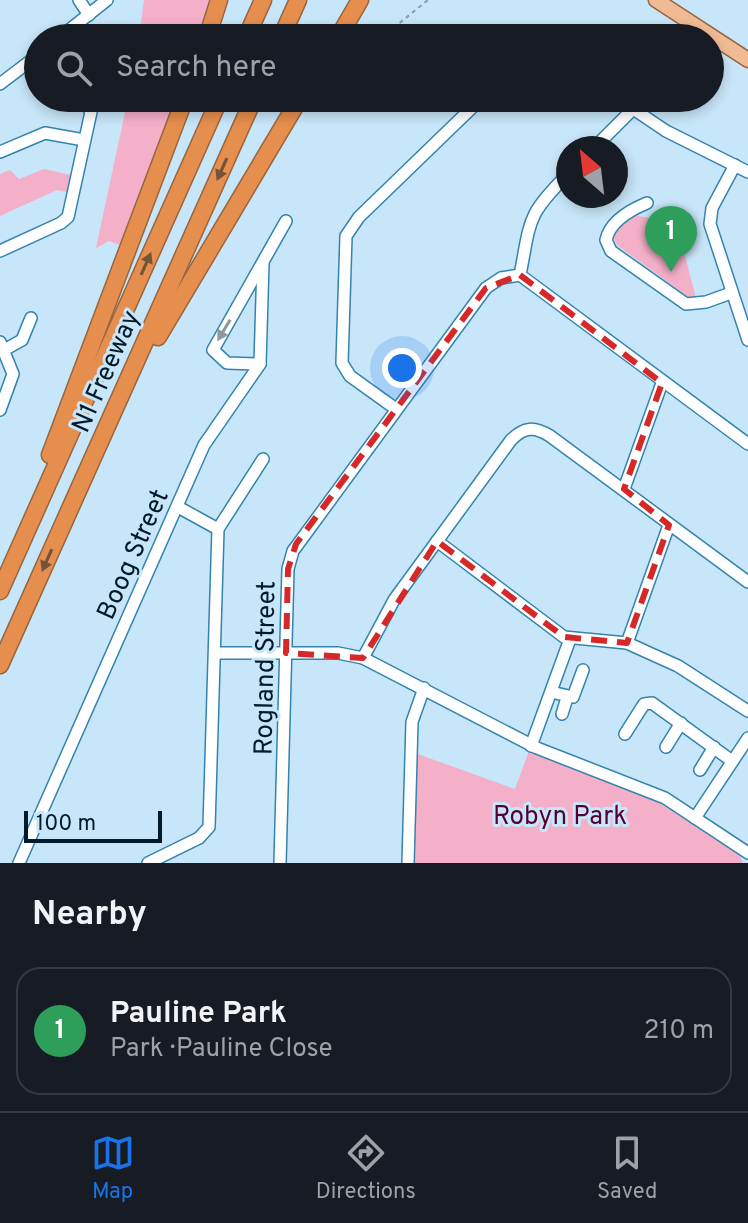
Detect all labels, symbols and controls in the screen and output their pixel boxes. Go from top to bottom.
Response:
search box [24,24,724,112]
icon: search [52,46,96,90]
text: Search here [116,50,276,87]
north arrow [556,136,628,208]
one-way arrow [216,157,229,181]
pin: 1 [645,206,697,272]
one-way arrow [139,252,152,276]
street label: N1 Freeway [66,306,149,438]
one-way arrow [217,319,231,341]
your location [382,348,422,388]
street label: Boog Street [91,485,178,625]
one-way arrow [40,548,54,571]
street label: Rogland Street [248,581,285,755]
park label: Robyn Park [493,801,627,834]
scale bar [24,807,162,843]
text: 100 m [36,811,96,838]
text: Nearby [32,894,147,937]
text: Pauline Park [110,996,287,1033]
text: 1 [55,1015,65,1048]
text: 210 m [644,1015,714,1048]
text: Park · Pauline Close [110,1033,332,1066]
tab: Map [91,1131,135,1206]
tab: Directions [316,1131,416,1206]
tab: Saved [597,1131,657,1206]

